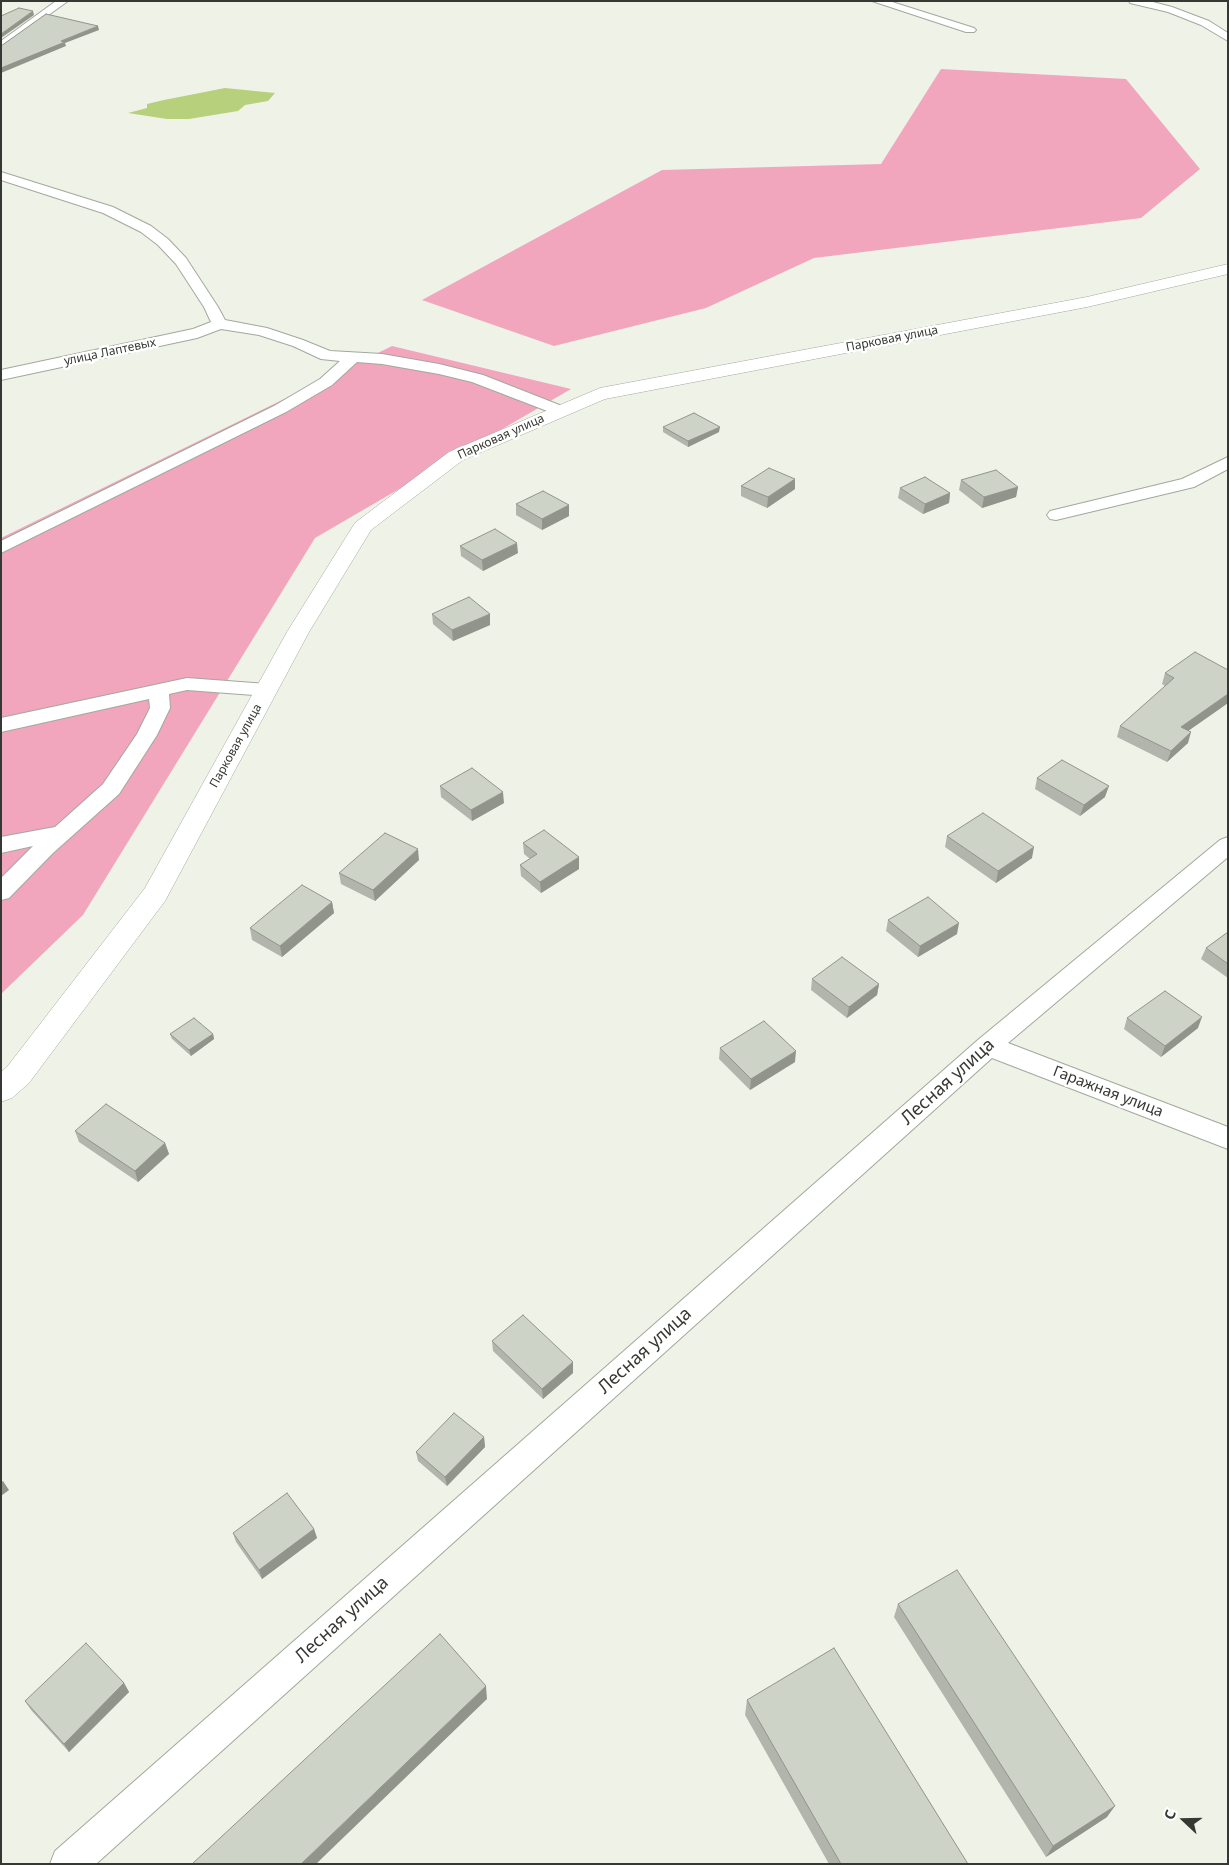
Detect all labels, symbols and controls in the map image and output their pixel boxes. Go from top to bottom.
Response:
street label: Парковая улица [845,323,939,355]
street label: улица Лаптевых [63,335,157,369]
street label: Парковая улица [455,411,547,463]
street label: Парковая улица [207,702,265,790]
street label: Лесная улица [897,1034,999,1130]
street label: Гаражная улица [1050,1063,1166,1121]
street label: Лесная улица [594,1303,696,1399]
street label: Лесная улица [291,1572,393,1668]
north arrow [1159,1795,1209,1845]
text: С [1159,1807,1180,1822]

